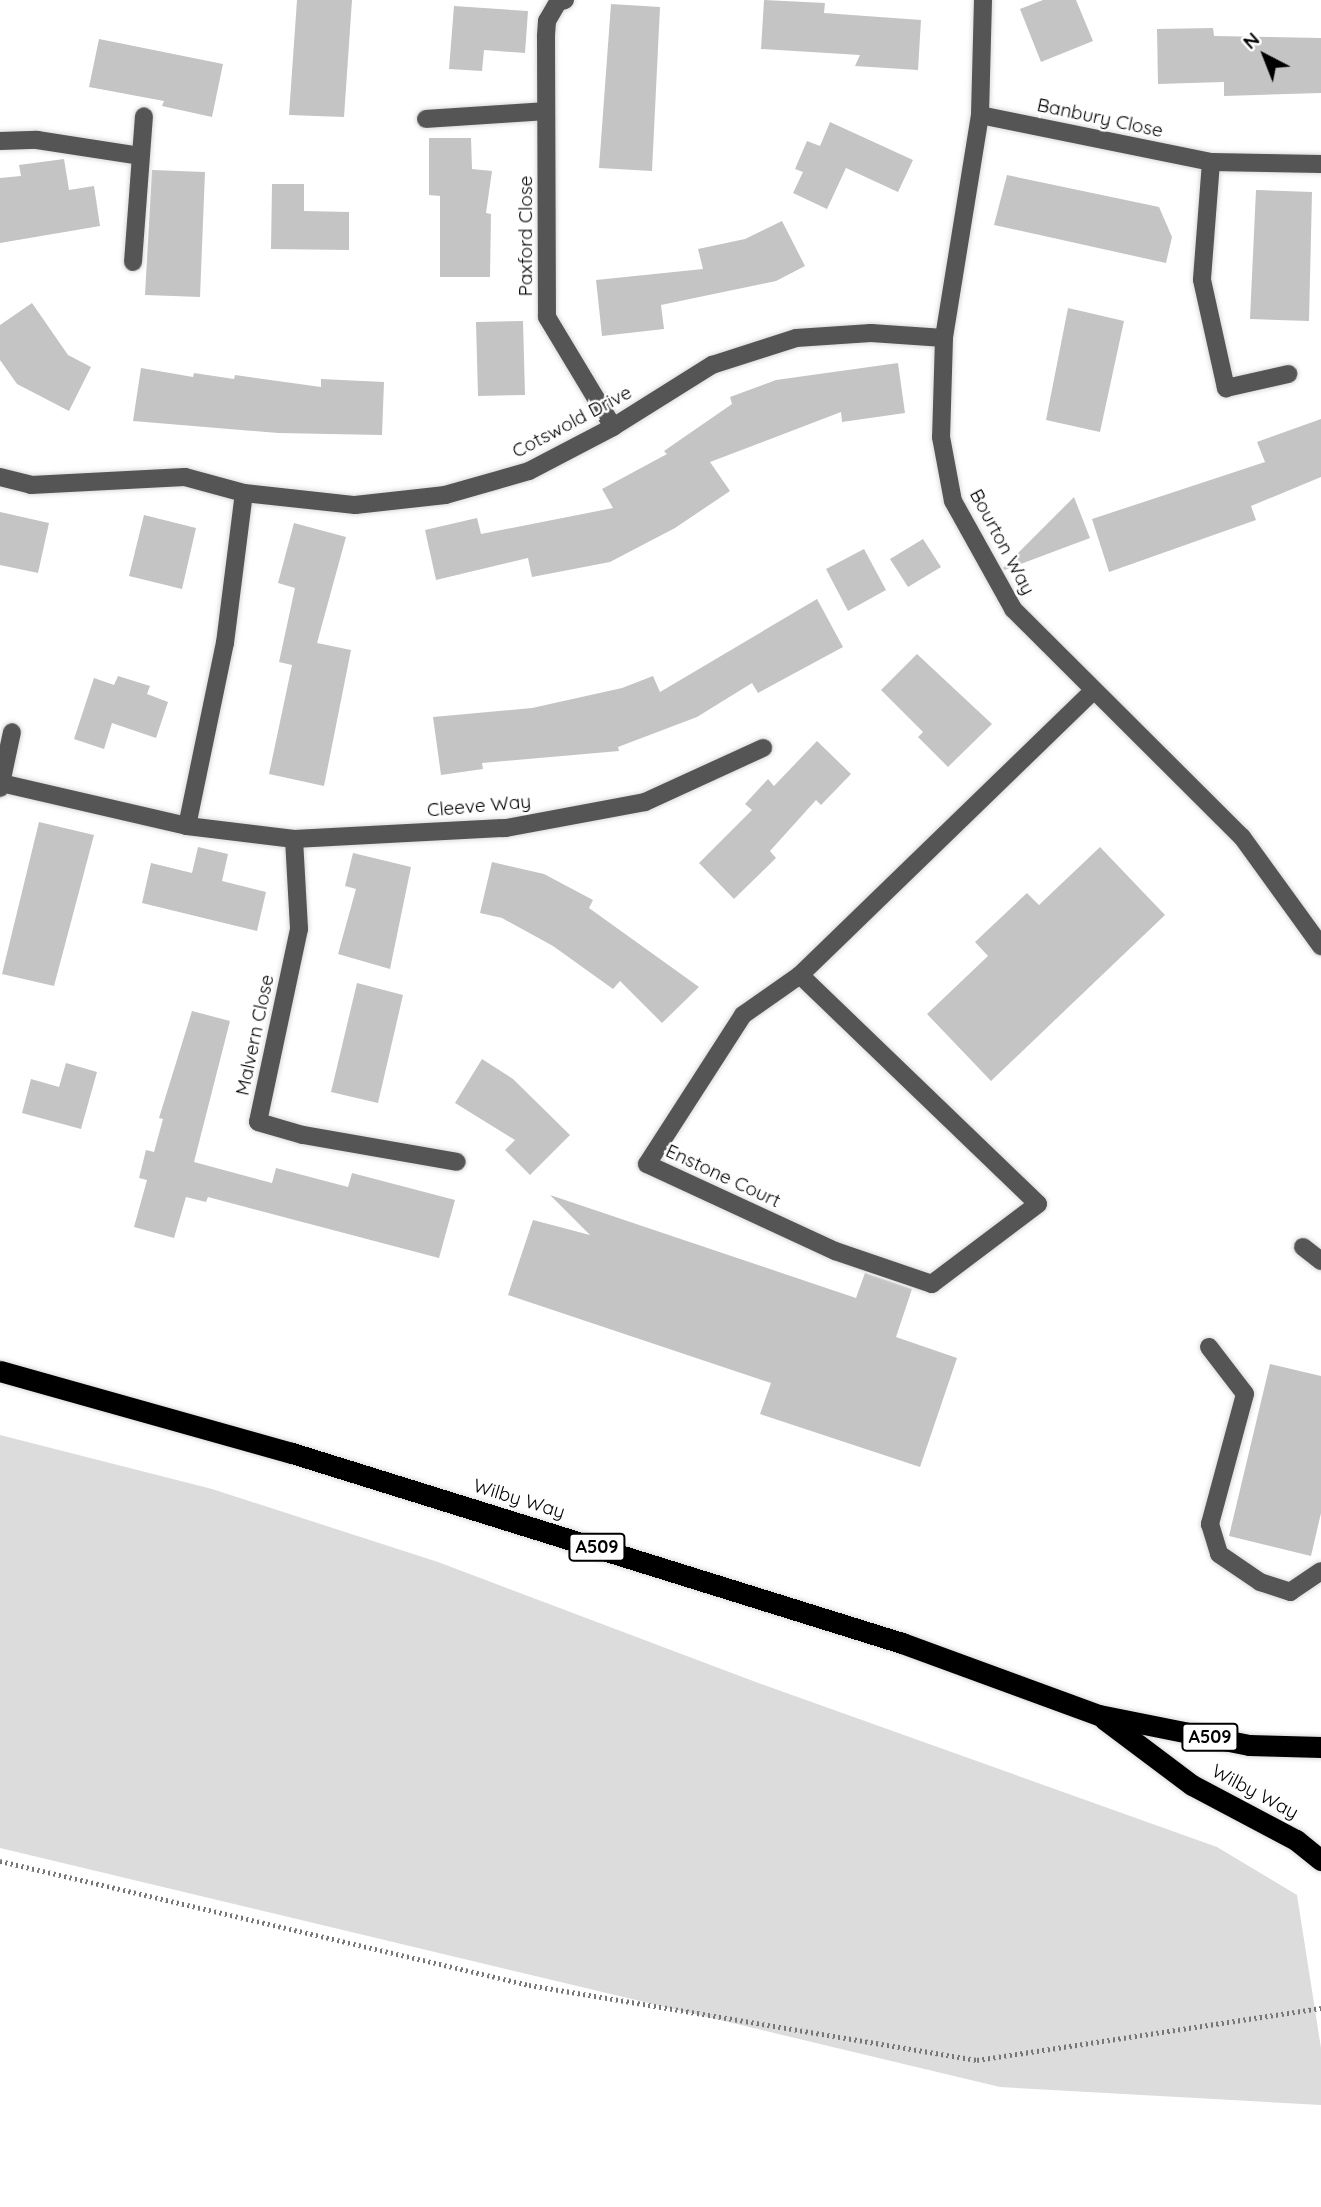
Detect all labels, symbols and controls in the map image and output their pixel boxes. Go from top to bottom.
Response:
north arrow [1230,21,1300,91]
text: N [1238,27,1264,54]
street label: Banbury Close [1035,94,1165,142]
street label: Paxford Close [515,176,537,296]
street label: Cotswold Drive [508,381,636,463]
street label: Bourton Way [965,485,1039,599]
street label: Cleeve Way [426,790,532,822]
street label: Malvern Close [231,972,279,1098]
street label: Enstone Court [662,1139,784,1213]
street label: Wilby Way [470,1474,568,1524]
road number: A509 [567,1532,627,1562]
road number: A509 [1180,1722,1240,1752]
street label: Wilby Way [1208,1760,1302,1824]

